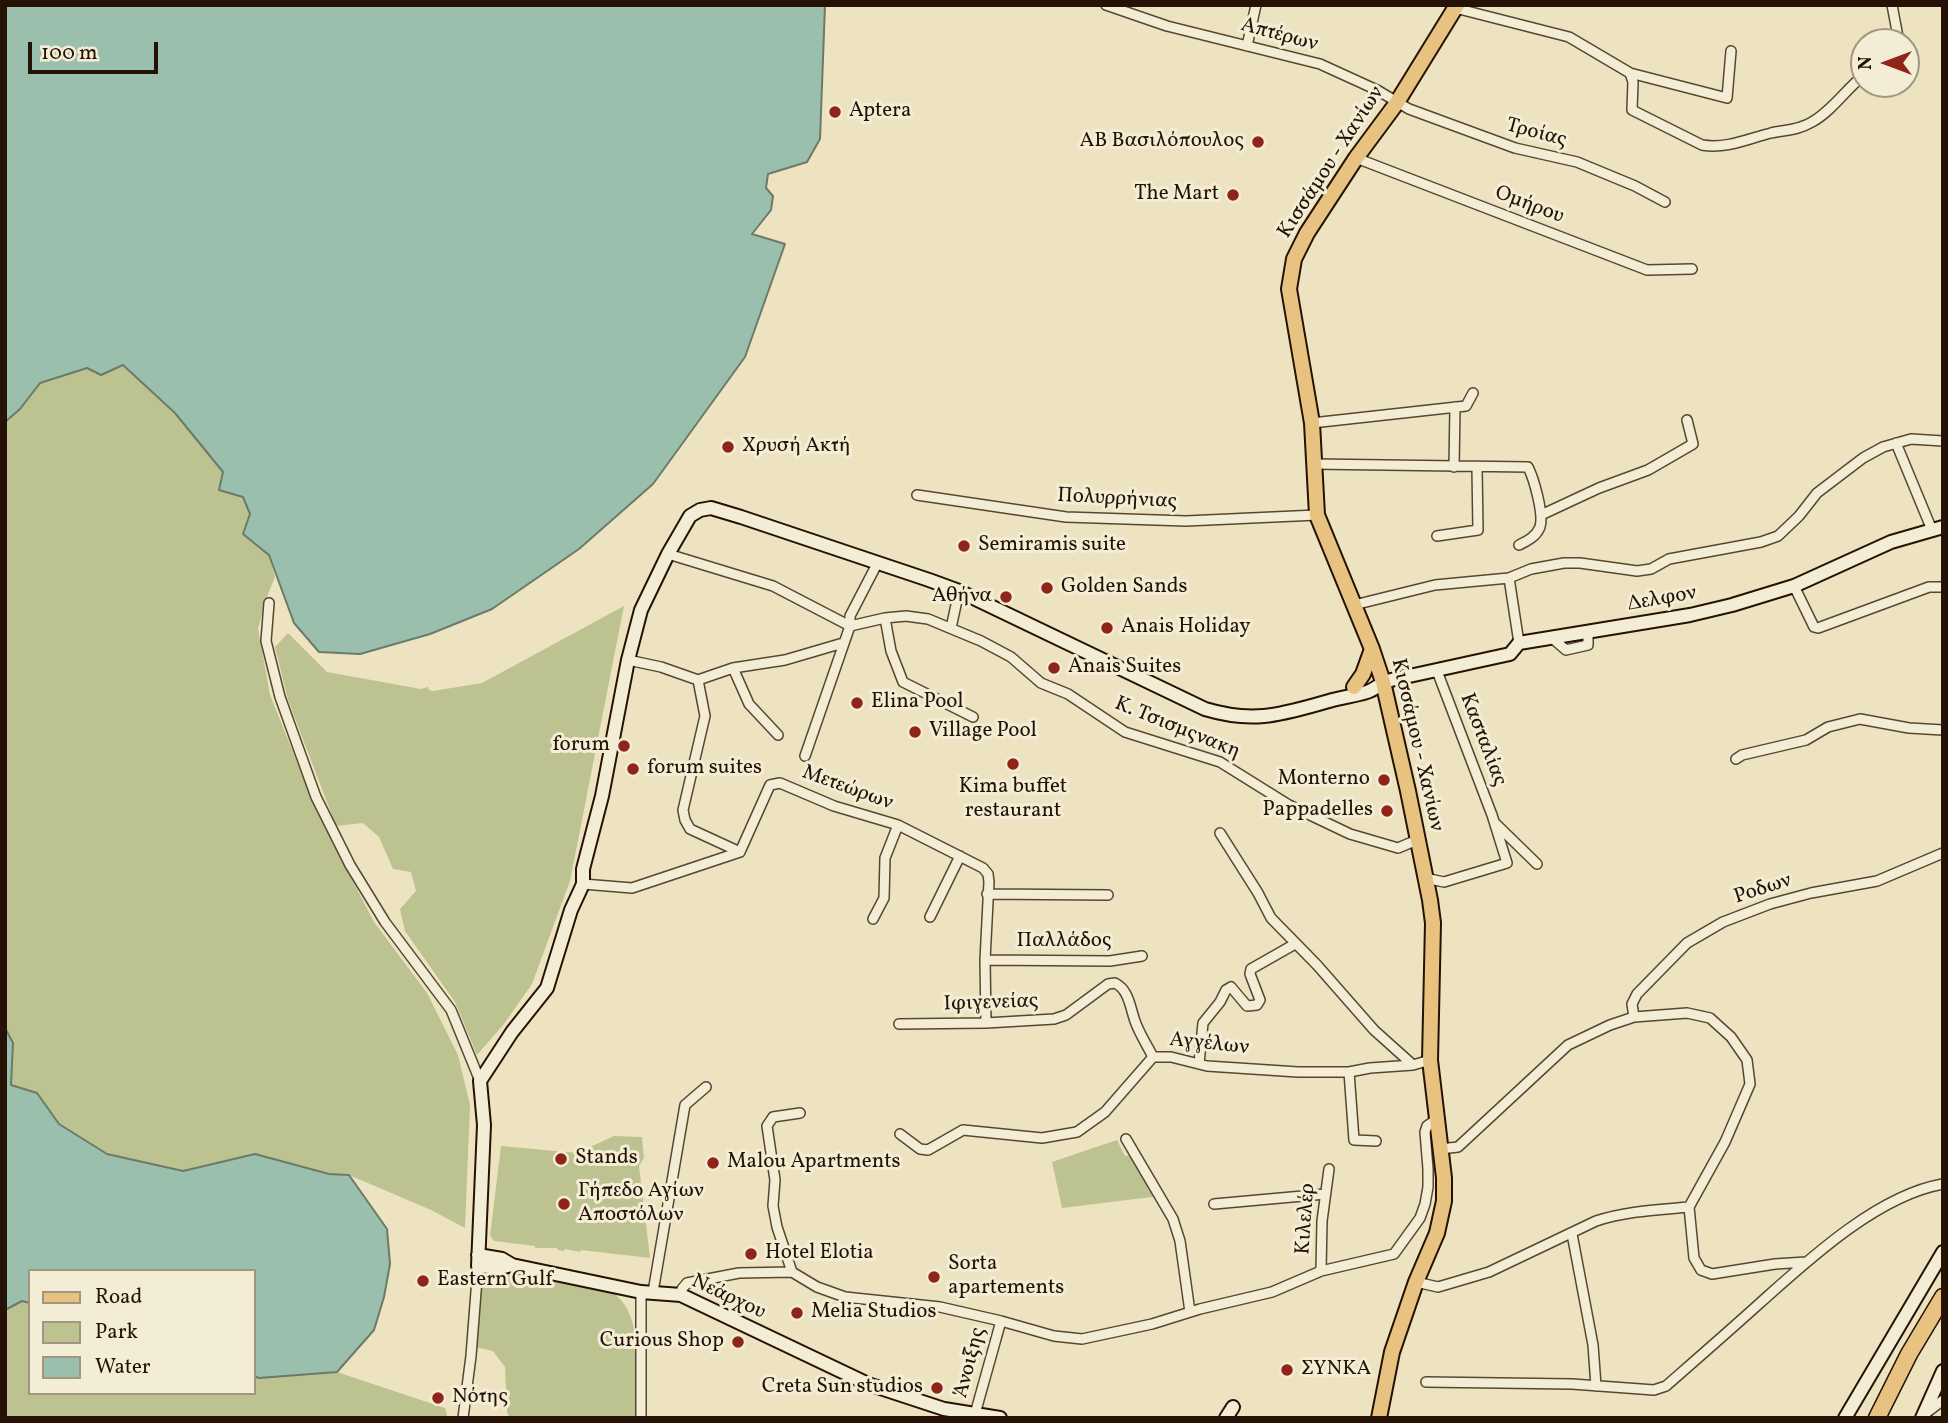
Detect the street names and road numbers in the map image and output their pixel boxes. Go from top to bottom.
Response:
street label: Απτέρων [1238,14,1320,58]
street label: Κισσάμου - Χανίων [1273,82,1391,244]
street label: Τροίας [1503,114,1569,154]
street label: Ομήρου [1491,181,1567,231]
street label: Πολυρρήνιας [1056,484,1178,516]
street label: Δελφον [1626,582,1698,618]
street label: Κισσάμου - Χανίων [1384,656,1448,834]
street label: Κασταλίας [1453,690,1511,790]
street label: Κ. Τσισμςνακη [1110,692,1244,766]
street label: Μετεώρων [798,761,896,817]
street label: Ροδων [1731,869,1795,911]
street label: Παλλάδος [1017,929,1111,955]
street label: Ιφιγενείας [943,990,1039,1018]
street label: Αγγέλων [1168,1028,1250,1062]
street label: Κιλελέρ [1292,1182,1322,1256]
street label: Νεάρχου [687,1270,769,1326]
street label: Άνοιξης [949,1325,993,1401]

